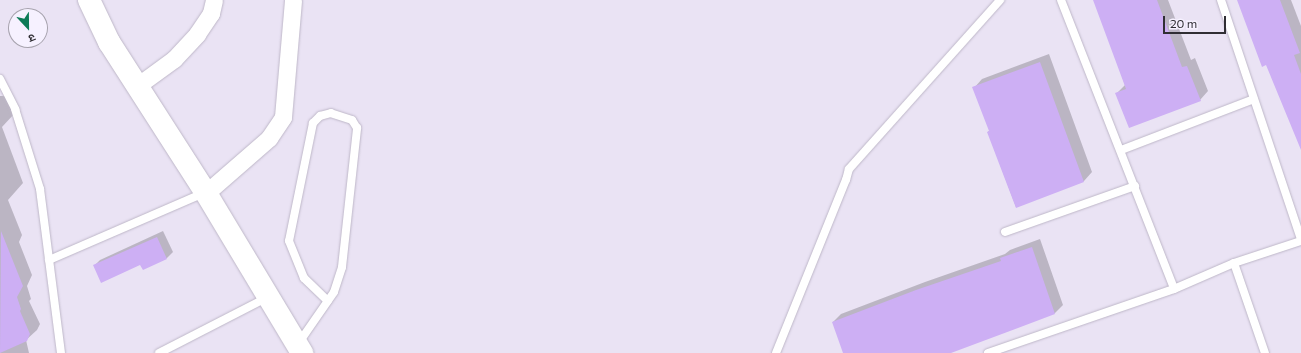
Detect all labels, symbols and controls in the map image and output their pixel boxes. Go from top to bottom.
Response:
north arrow [8,8,48,48]
scale bar [1165,8,1228,34]
text: 20 m [1170,16,1197,30]
text: उ [27,31,38,46]

